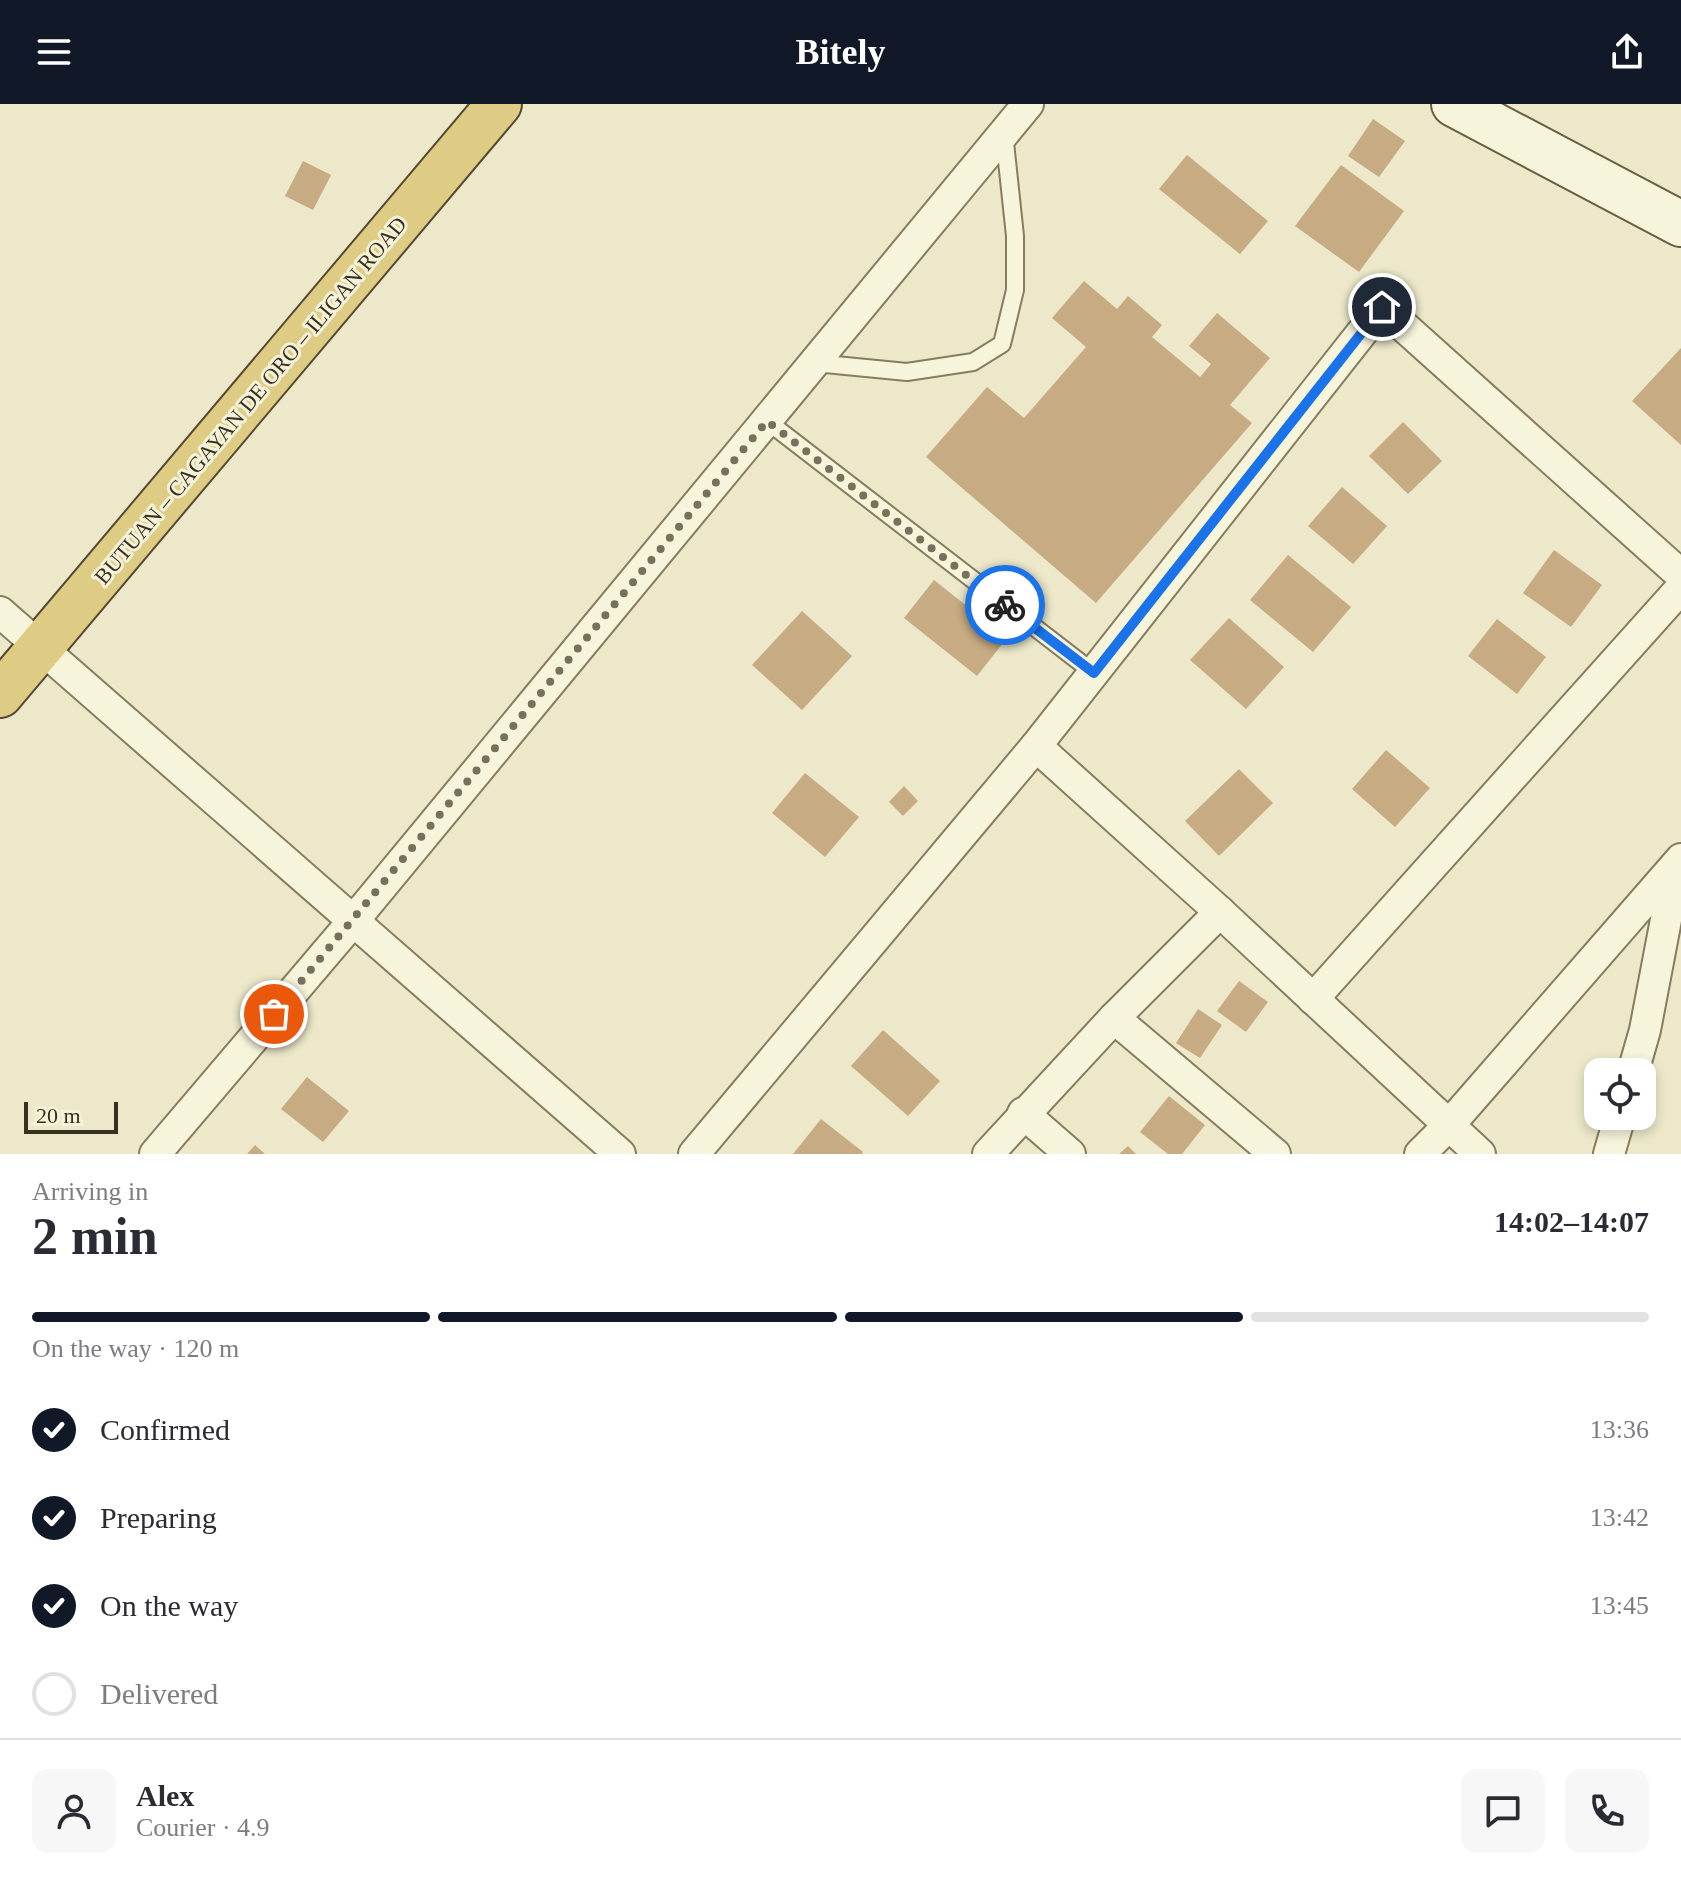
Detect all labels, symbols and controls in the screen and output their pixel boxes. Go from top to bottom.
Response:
icon: menu [32,30,76,74]
icon: share [1605,30,1649,74]
text: Bitely [796,32,885,72]
street label: BUTUAN – CAGAYAN DE ORO – ILIGAN ROAD [89,212,412,589]
pin [1348,273,1416,341]
icon: home [1360,285,1404,329]
courier [965,565,1045,645]
icon: bike [983,583,1027,627]
pin [240,980,308,1048]
icon: bag [252,992,296,1036]
map controls [1584,1058,1656,1130]
button: locate [1584,1058,1656,1130]
scale bar [24,1098,118,1134]
text: 20 m [36,1103,81,1128]
text: Arriving in [32,1177,148,1206]
text: 14:02–14:07 [1494,1205,1649,1238]
text: 2 min [32,1208,158,1265]
text: On the way · 120 m [32,1334,239,1363]
icon: check [32,1408,76,1452]
text: Confirmed [100,1413,230,1446]
text: 13:36 [1590,1415,1649,1444]
icon: check [32,1496,76,1540]
text: Preparing [100,1501,217,1534]
text: 13:42 [1590,1503,1649,1532]
icon: check [32,1584,76,1628]
text: On the way [100,1589,238,1622]
text: 13:45 [1590,1591,1649,1620]
text: Delivered [100,1677,218,1710]
button: person [32,1769,116,1853]
button: chat [1461,1769,1545,1853]
button: phone [1565,1769,1649,1853]
text: Alex [136,1779,194,1812]
text: Courier · 4.9 [136,1813,270,1842]

